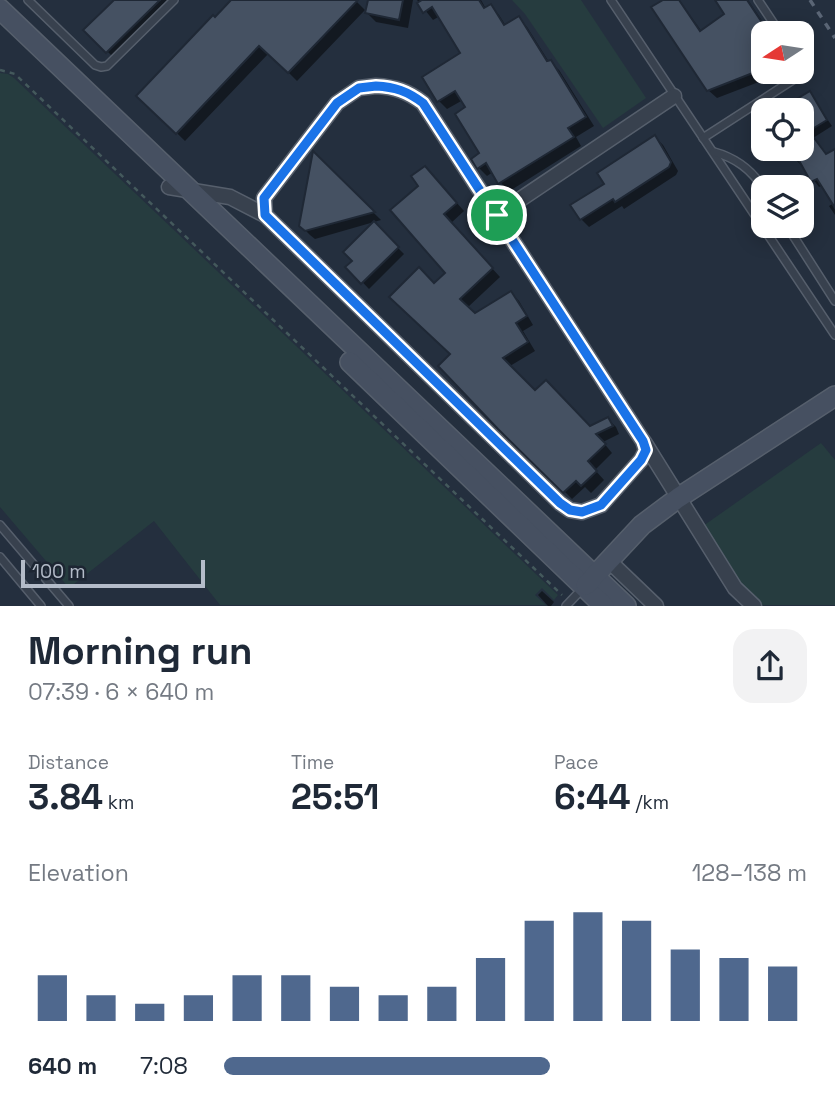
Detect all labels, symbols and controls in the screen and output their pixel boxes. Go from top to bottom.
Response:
north arrow [751,21,814,84]
map controls [751,21,814,238]
button: locate [751,98,814,161]
button: layers [751,175,814,238]
pin [467,185,527,245]
icon: arrive [478,196,516,234]
scale bar [21,556,205,588]
text: 100 m [32,559,86,584]
text: Morning run [28,627,253,675]
button: share [733,629,807,703]
text: 07:39 · 6 × 640 m [28,677,214,707]
text: Distance [28,750,109,775]
text: Time [291,750,334,775]
text: Pace [554,750,598,775]
text: 3.84 [28,775,103,819]
text: 25:51 [291,775,379,819]
text: 6:44 [554,775,631,819]
text: km [103,790,134,815]
text: /km [631,790,669,815]
text: Elevation [28,858,129,888]
text: 128–138 m [692,858,807,888]
text: 640 m [28,1051,97,1081]
text: 7:08 [140,1051,188,1081]

